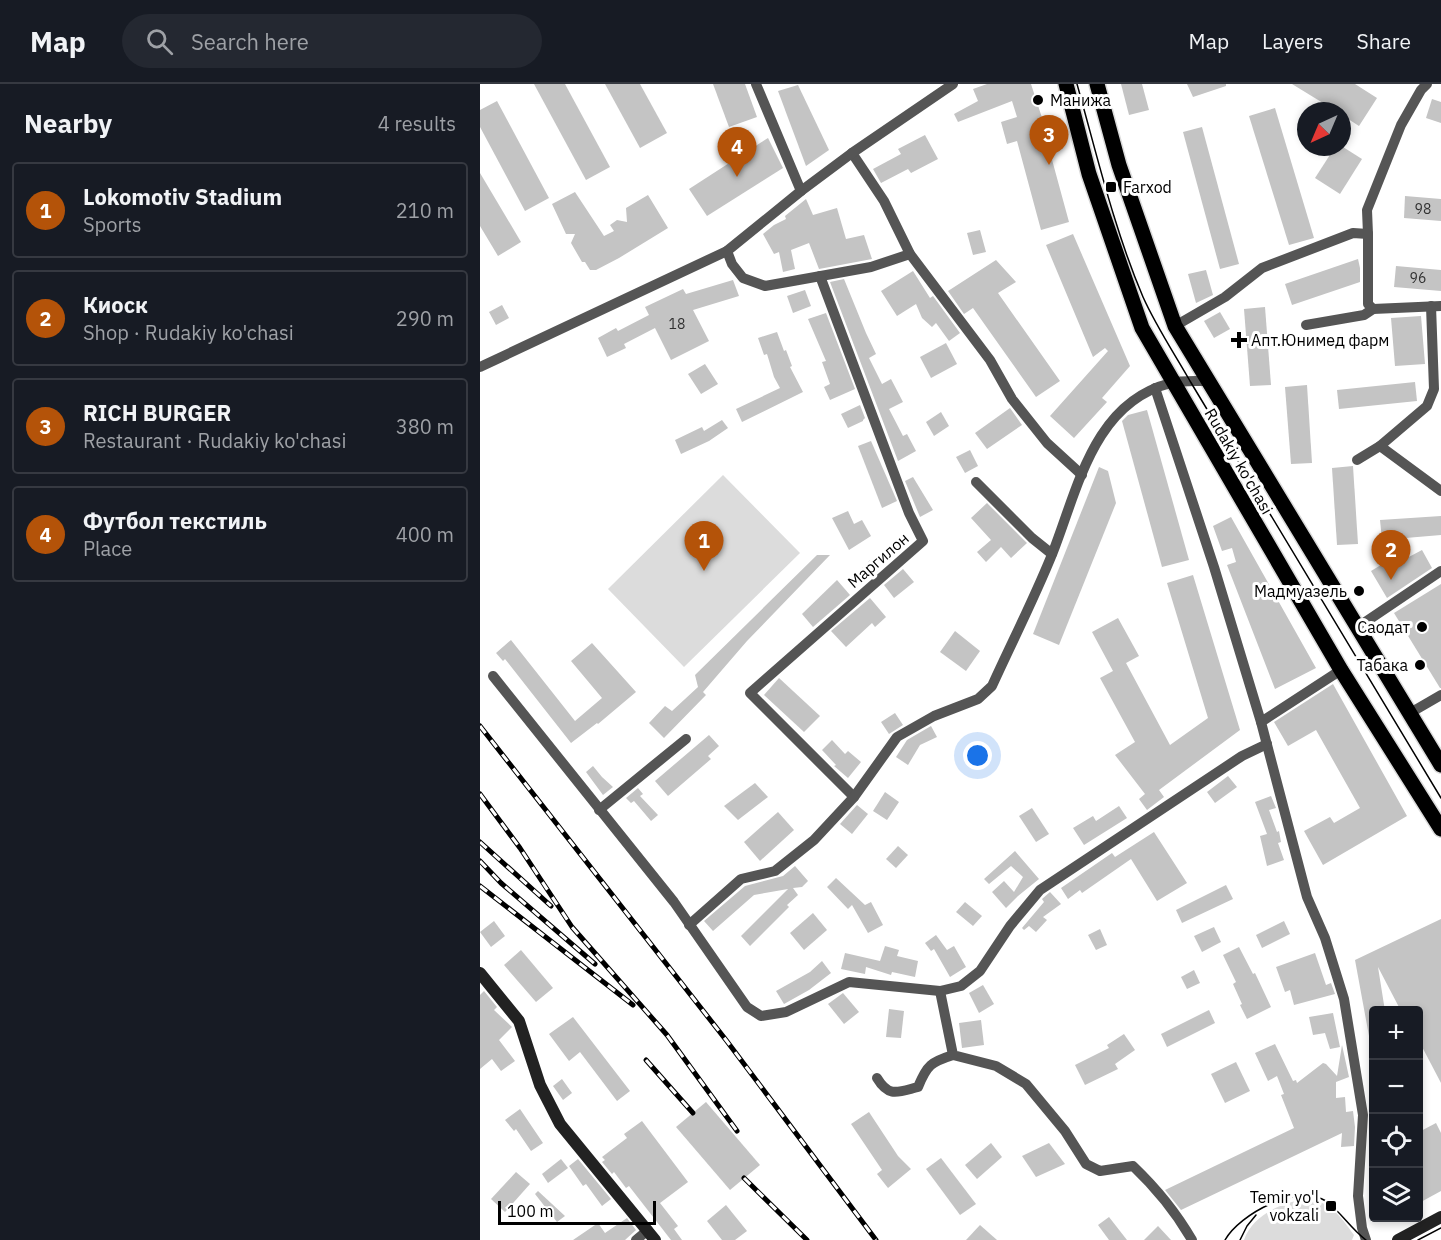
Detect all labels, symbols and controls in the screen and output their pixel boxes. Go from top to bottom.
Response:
search box [122,14,542,68]
text: Map [30,23,86,60]
icon: search [143,25,176,58]
text: Search here [191,27,309,56]
text: Map [1189,27,1229,55]
text: Layers [1262,27,1324,55]
text: Share [1357,27,1411,55]
place label: Манижа [1050,90,1112,110]
marker: Манижа [1031,93,1045,107]
north arrow [1297,102,1351,156]
text: Nearby [24,106,112,140]
text: 4 results [378,110,456,137]
pin: 3 [1030,116,1068,165]
pin: 4 [718,128,756,177]
place label: Farxod [1123,177,1172,197]
marker: Farxod [1104,180,1118,194]
text: Lokomotiv Stadium [83,182,282,211]
text: 1 [40,197,52,224]
text: 210 m [396,197,454,224]
house number: 98 [1415,200,1431,218]
text: Sports [83,211,142,238]
house number: 96 [1410,269,1426,287]
text: Киоск [83,290,148,319]
text: 2 [40,305,52,332]
text: 290 m [396,305,454,332]
house number: 18 [669,315,685,333]
text: Shop · Rudakiy ko'chasi [83,319,294,346]
place label: Апт.Юнимед фарм [1251,330,1389,350]
marker: Апт.Юнимед фарм [1232,333,1246,347]
text: RICH BURGER [83,398,231,427]
street label: Rudakiy ko'chasi [1201,404,1277,518]
text: 3 [40,413,52,440]
text: 380 m [396,413,454,440]
text: Restaurant · Rudakiy ko'chasi [83,427,346,454]
text: Футбол текстиль [83,506,267,535]
text: 4 [40,521,52,548]
text: 400 m [396,521,454,548]
pin: 1 [684,522,724,571]
street label: Маргилон [843,528,913,592]
pin: 2 [1372,530,1410,580]
text: Place [83,535,132,562]
place label: Мадмуазель [1254,581,1347,601]
marker: Мадмуазель [1352,584,1366,598]
place label: Саодат [1357,617,1410,637]
marker: Саодат [1415,620,1429,634]
place label: Табака [1357,655,1408,675]
marker: Табака [1413,658,1427,672]
your location [963,741,992,770]
map controls [1369,1006,1423,1222]
button: + [1369,1006,1423,1060]
button: − [1369,1060,1423,1114]
button: locate [1369,1114,1423,1168]
button: layers [1369,1168,1423,1222]
place label: Temir yo'l vokzali [1250,1187,1319,1225]
scale bar [498,1198,656,1226]
marker: Temir yo'l vokzali [1324,1199,1338,1213]
text: 100 m [507,1201,554,1221]

